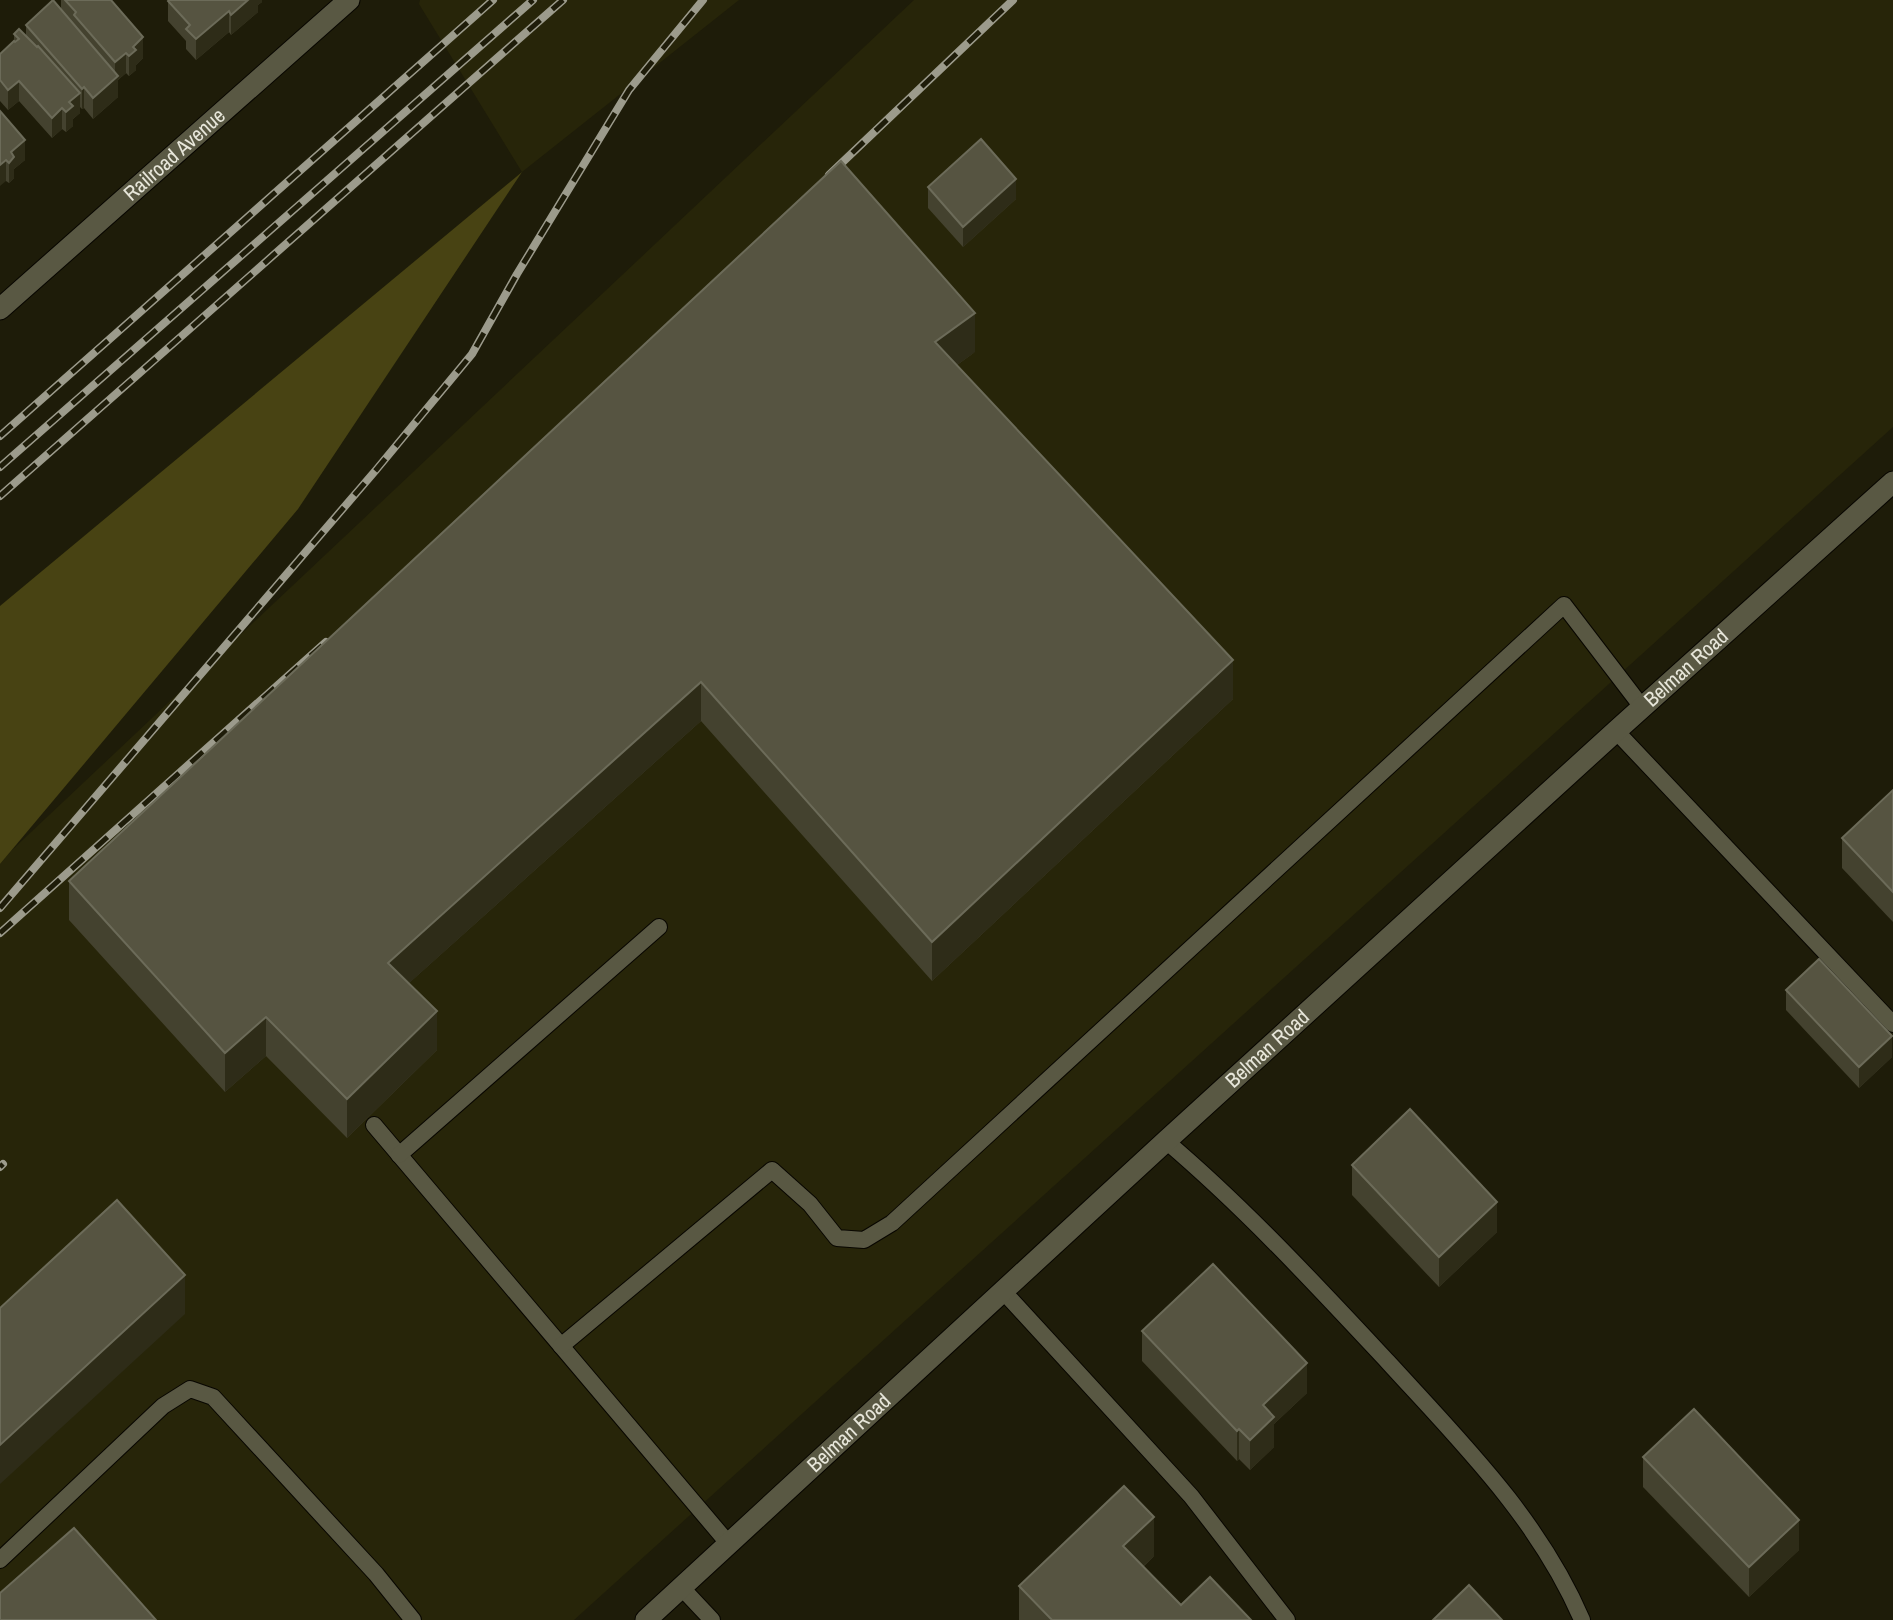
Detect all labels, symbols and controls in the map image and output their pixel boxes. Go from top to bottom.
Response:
street label: Railroad Avenue [117,101,231,207]
street label: Belman Road [1637,622,1734,713]
street label: Belman Road [1219,1002,1315,1094]
street label: Belman Road [800,1387,897,1479]

